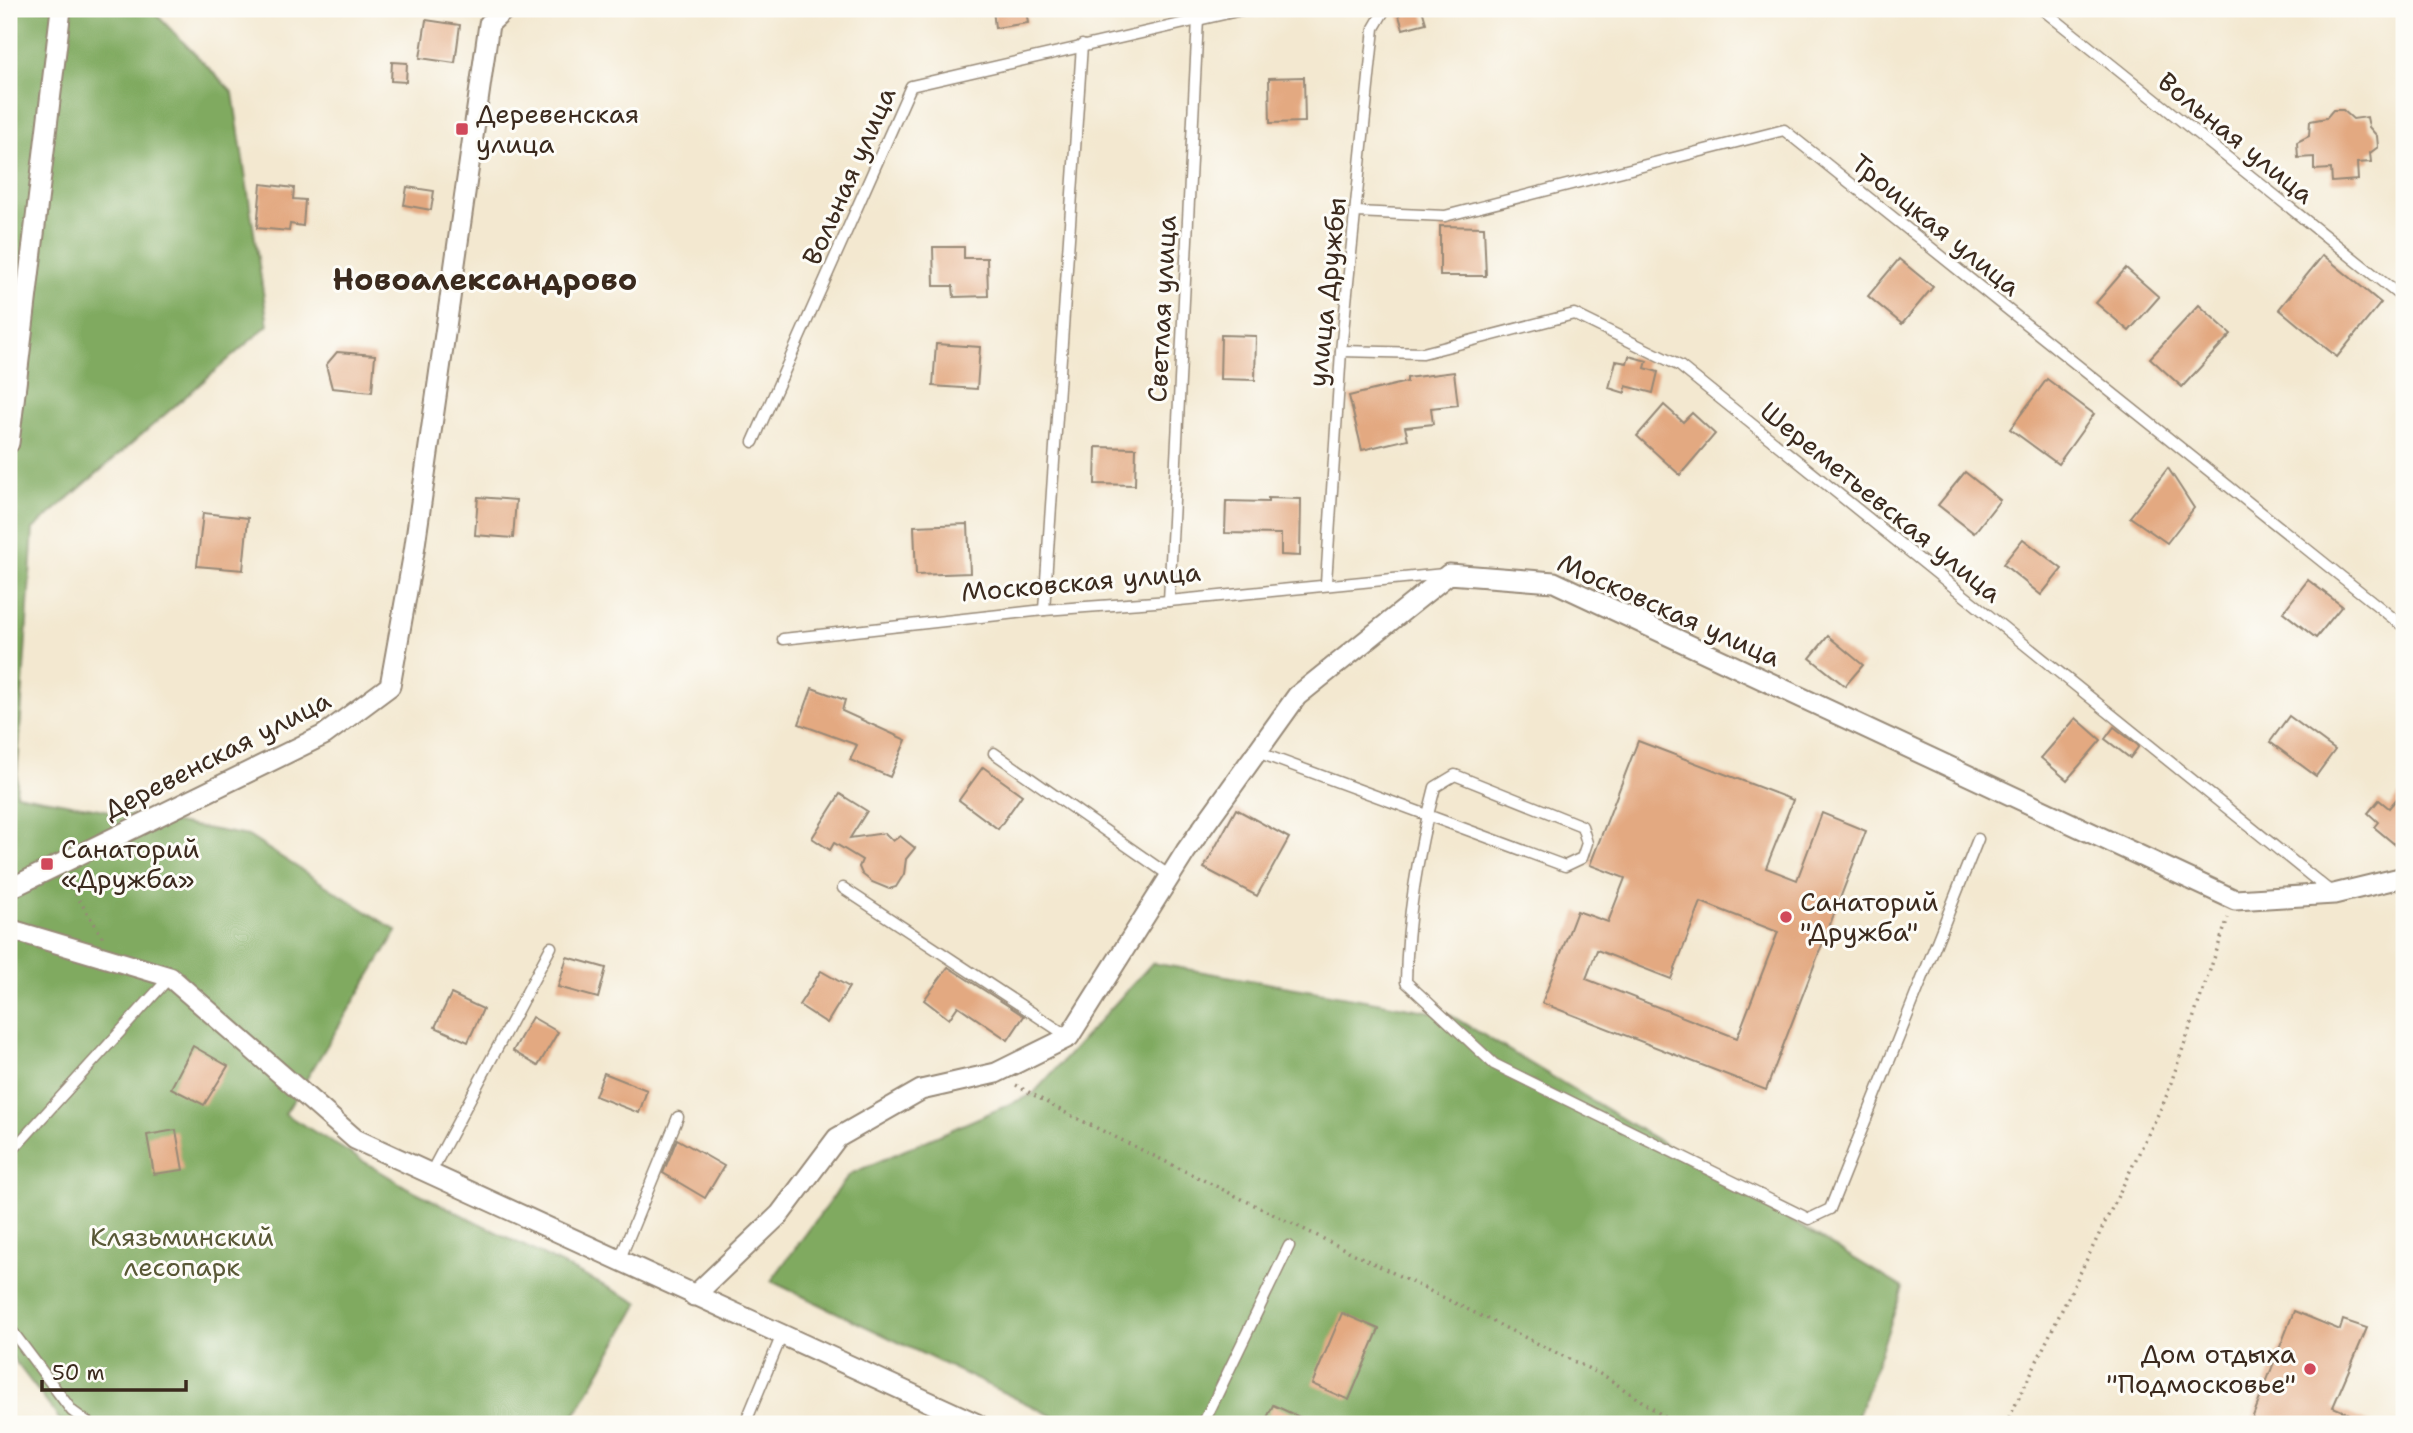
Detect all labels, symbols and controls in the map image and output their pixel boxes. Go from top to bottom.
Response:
street label: Вольная улица [2151,64,2322,211]
street label: Вольная улица [794,81,903,270]
place label: Деревенская улица [476,96,639,161]
marker: Деревенская улица [454,121,470,137]
street label: Троицкая улица [1845,146,2028,304]
street label: улица Дружбы [1299,195,1354,389]
street label: Светлая улица [1139,214,1184,404]
district label: Новоалександрово [333,259,637,300]
street label: Шереметьевская улица [1753,393,2009,610]
street label: Московская улица [1552,545,1786,674]
street label: Московская улица [960,554,1202,609]
street label: Деревенская улица [97,682,336,827]
place label: Санаторий «Дружба» [61,831,200,896]
marker: Санаторий «Дружба» [39,856,55,872]
place label: Санаторий "Дружба" [1800,884,1939,949]
marker: Санаторий "Дружба" [1778,909,1794,925]
park label: Клязьминский лесопарк [90,1219,274,1284]
place label: Дом отдыха "Подмосковье" [2106,1336,2296,1401]
scale bar [42,1349,186,1393]
text: 50 m [52,1359,105,1387]
marker: Дом отдыха "Подмосковье" [2302,1361,2318,1377]

